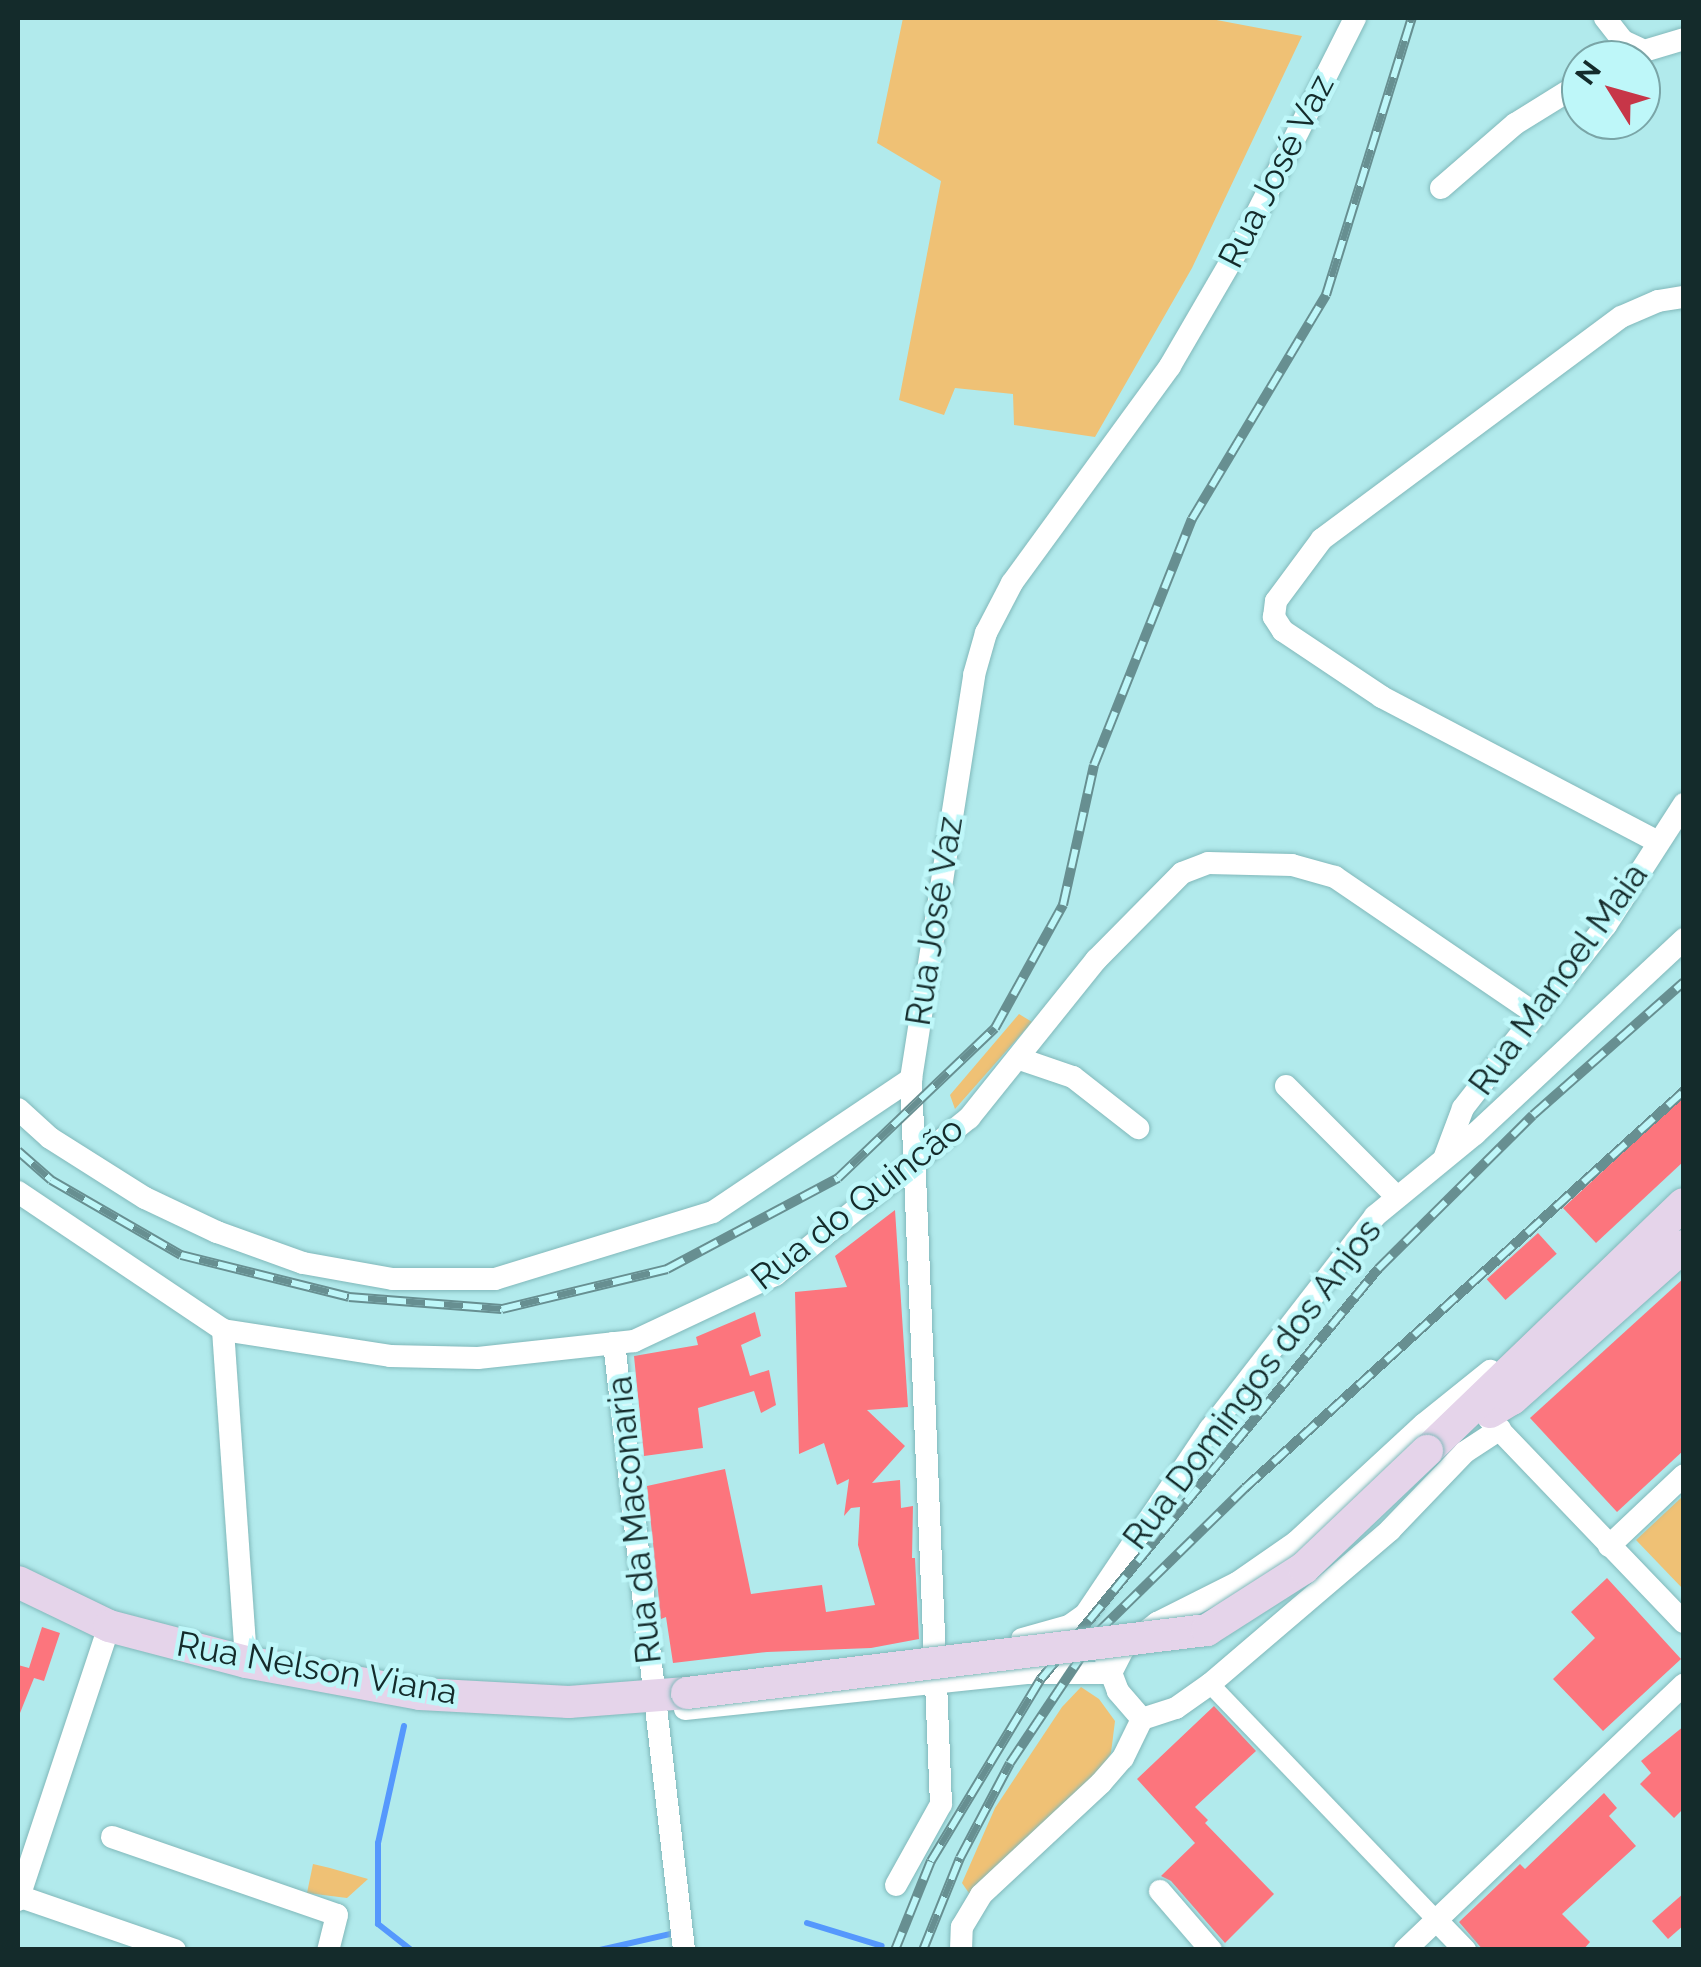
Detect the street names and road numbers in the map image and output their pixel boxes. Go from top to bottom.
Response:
street label: Rua José Vaz [1209,66,1343,276]
street label: Rua José Vaz [897,812,971,1030]
street label: Rua Manoel Maia [1459,854,1657,1104]
street label: Rua do Quincão [743,1107,971,1299]
street label: Rua Domingos dos Anjos [1114,1210,1390,1558]
street label: Rua da Maconaria [598,1374,670,1666]
street label: Rua Nelson Viana [173,1623,461,1713]

